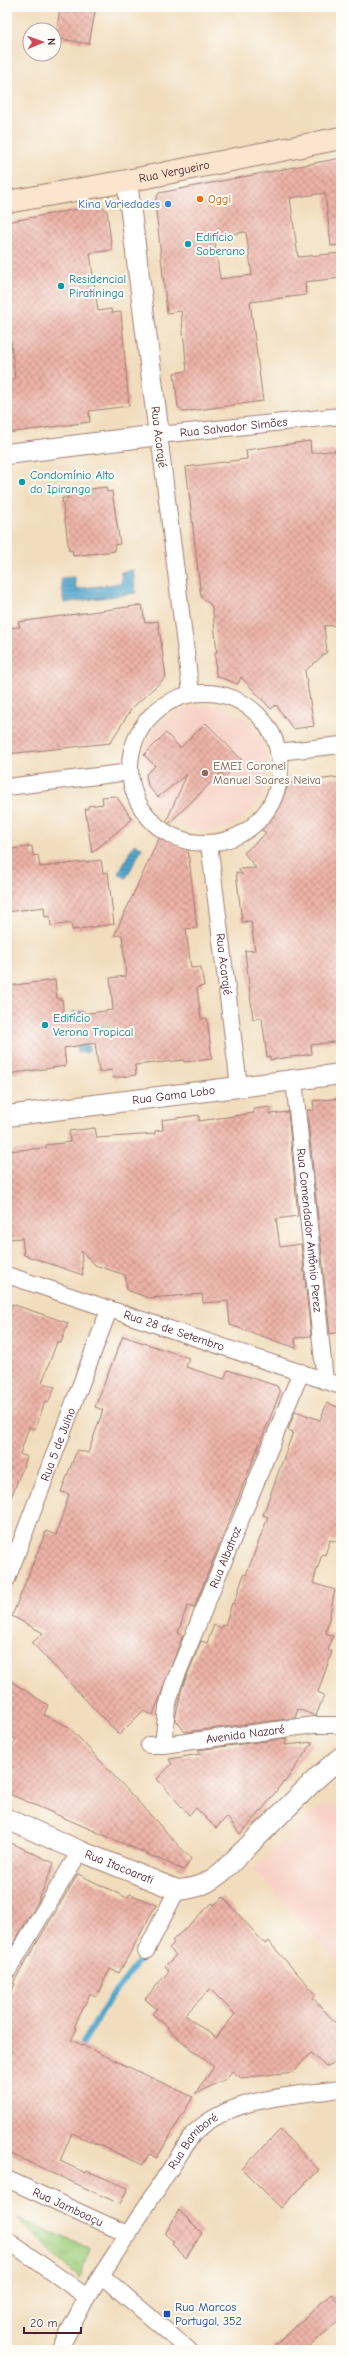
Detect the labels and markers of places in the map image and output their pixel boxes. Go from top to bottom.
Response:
place label: Oggi [208,192,231,206]
marker: Oggi [195,194,205,204]
place label: Kina Variedades [78,197,160,211]
marker: Kina Variedades [163,199,173,209]
place label: Edifício Soberano [196,230,245,258]
marker: Edifício Soberano [183,239,193,249]
place label: Residencial Piratininga [69,272,126,300]
marker: Residencial Piratininga [56,281,66,291]
place label: Condomínio Alto do Ipiranga [30,468,114,496]
marker: Condomínio Alto do Ipiranga [17,477,27,487]
place label: EMEI Coronel Manuel Soares Neiva [213,759,321,787]
marker: EMEI Coronel Manuel Soares Neiva [200,768,210,778]
place label: Edifício Verona Tropical [53,1011,133,1039]
marker: Edifício Verona Tropical [40,1020,50,1030]
place label: Rua Marcos Portugal, 352 [175,2300,242,2328]
marker: Rua Marcos Portugal, 352 [162,2309,172,2319]

